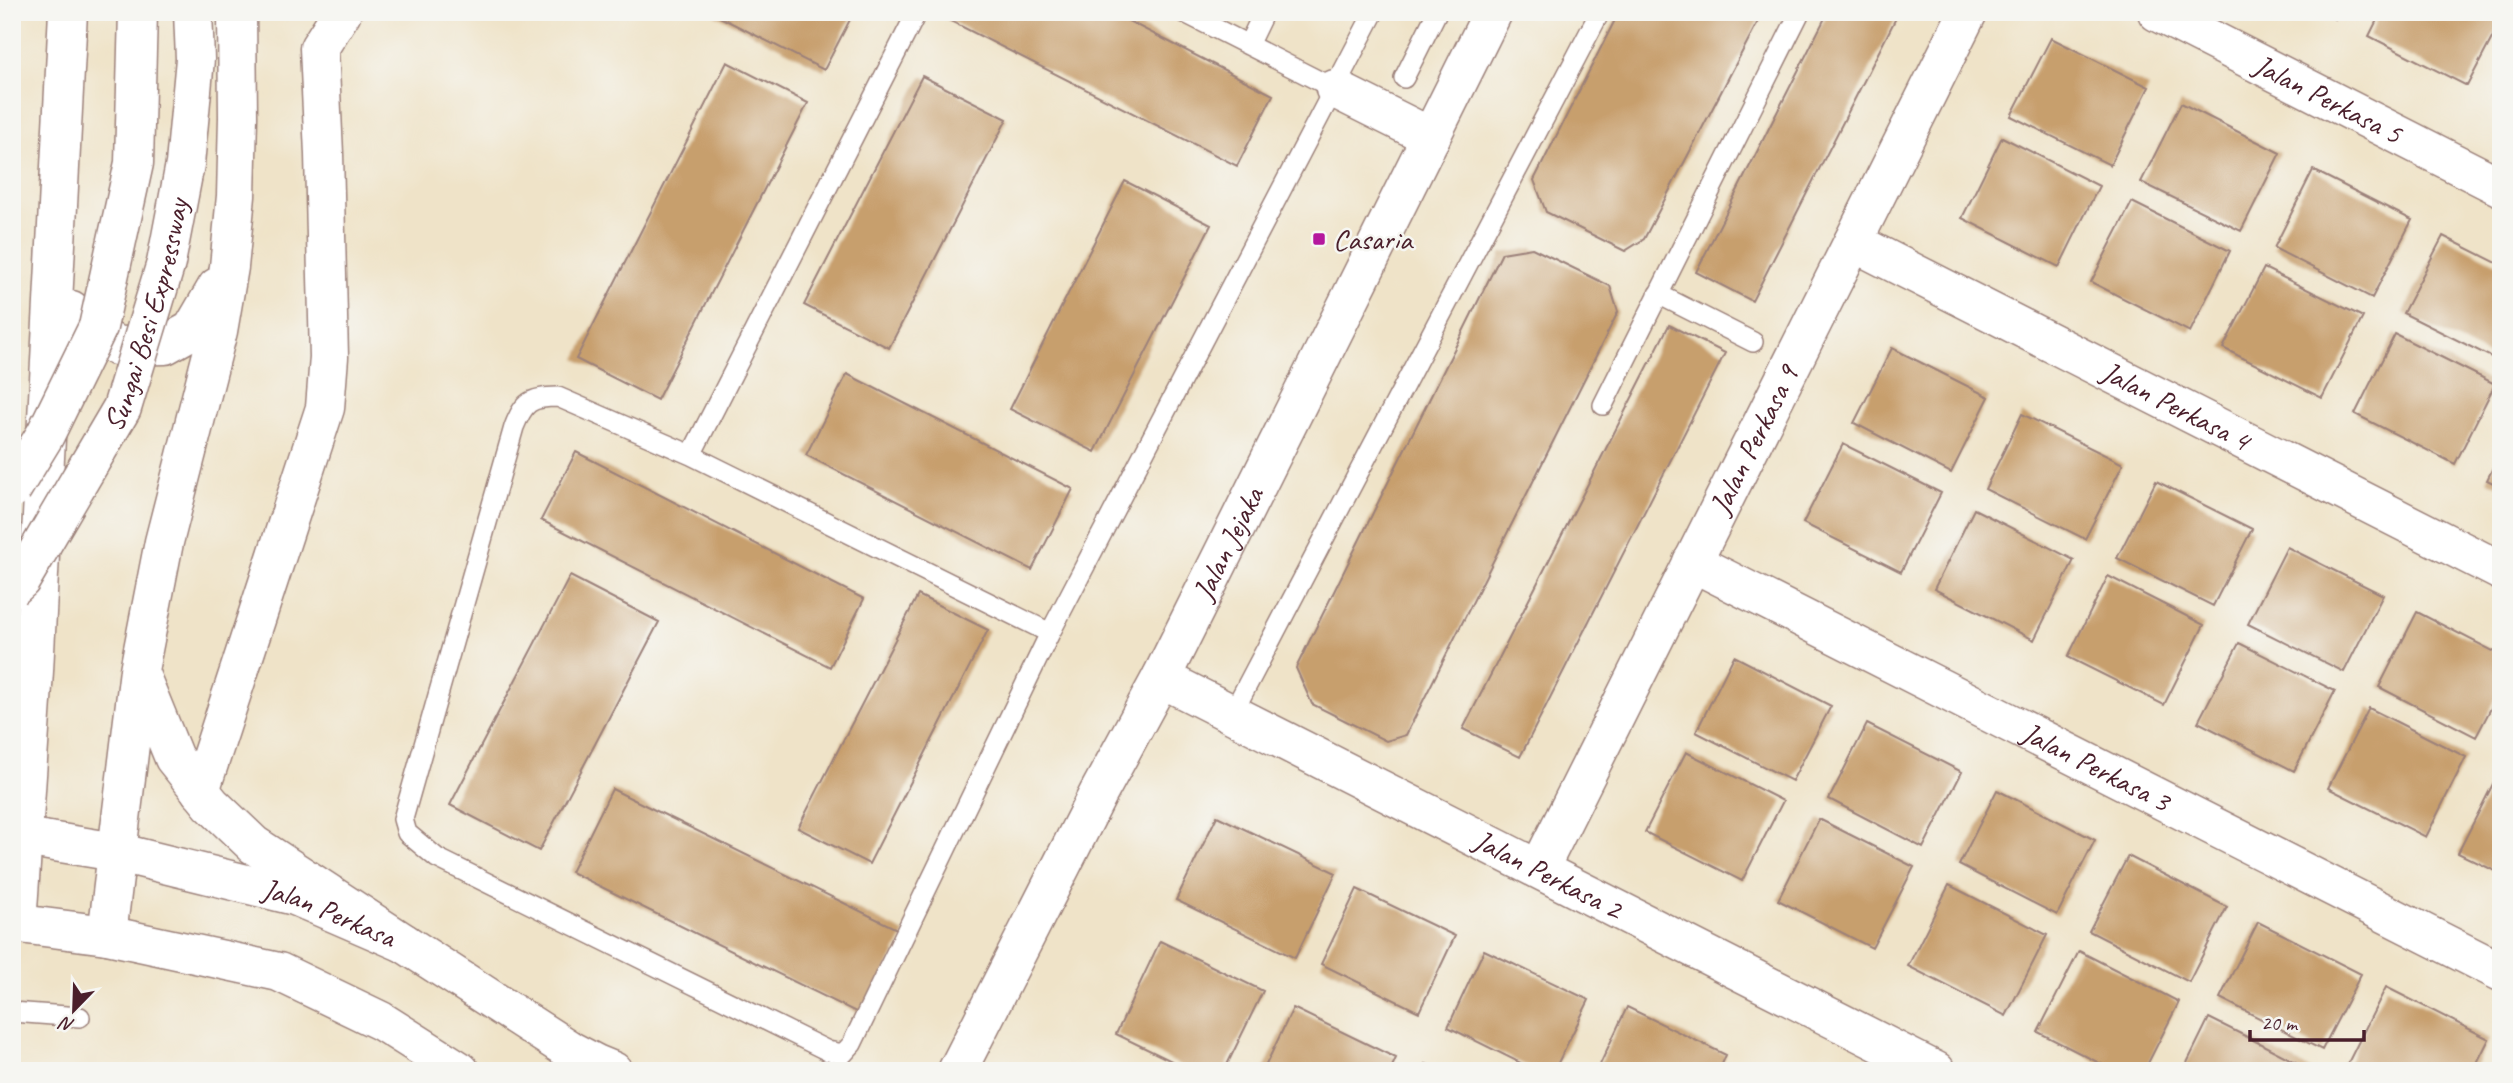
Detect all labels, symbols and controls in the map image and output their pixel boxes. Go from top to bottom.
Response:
street label: Jalan Perkasa 5 [2246,45,2410,153]
street label: Sungai Besi Expressway [94,193,197,438]
place label: Casaria [1333,220,1414,258]
marker: Casaria [1311,231,1327,247]
street label: Jalan Perkasa 4 [2094,352,2258,460]
street label: Jalan Perkasa 9 [1700,357,1808,522]
street label: Jalan Jejaka [1183,479,1273,608]
street label: Jalan Perkasa 3 [2014,713,2179,821]
street label: Jalan Perkasa 2 [1466,820,1631,929]
street label: Jalan Perkasa [257,869,403,957]
north arrow [38,974,108,1044]
scale bar [2250,999,2364,1043]
text: N [55,1010,78,1038]
text: 20 m [2261,1010,2299,1036]

